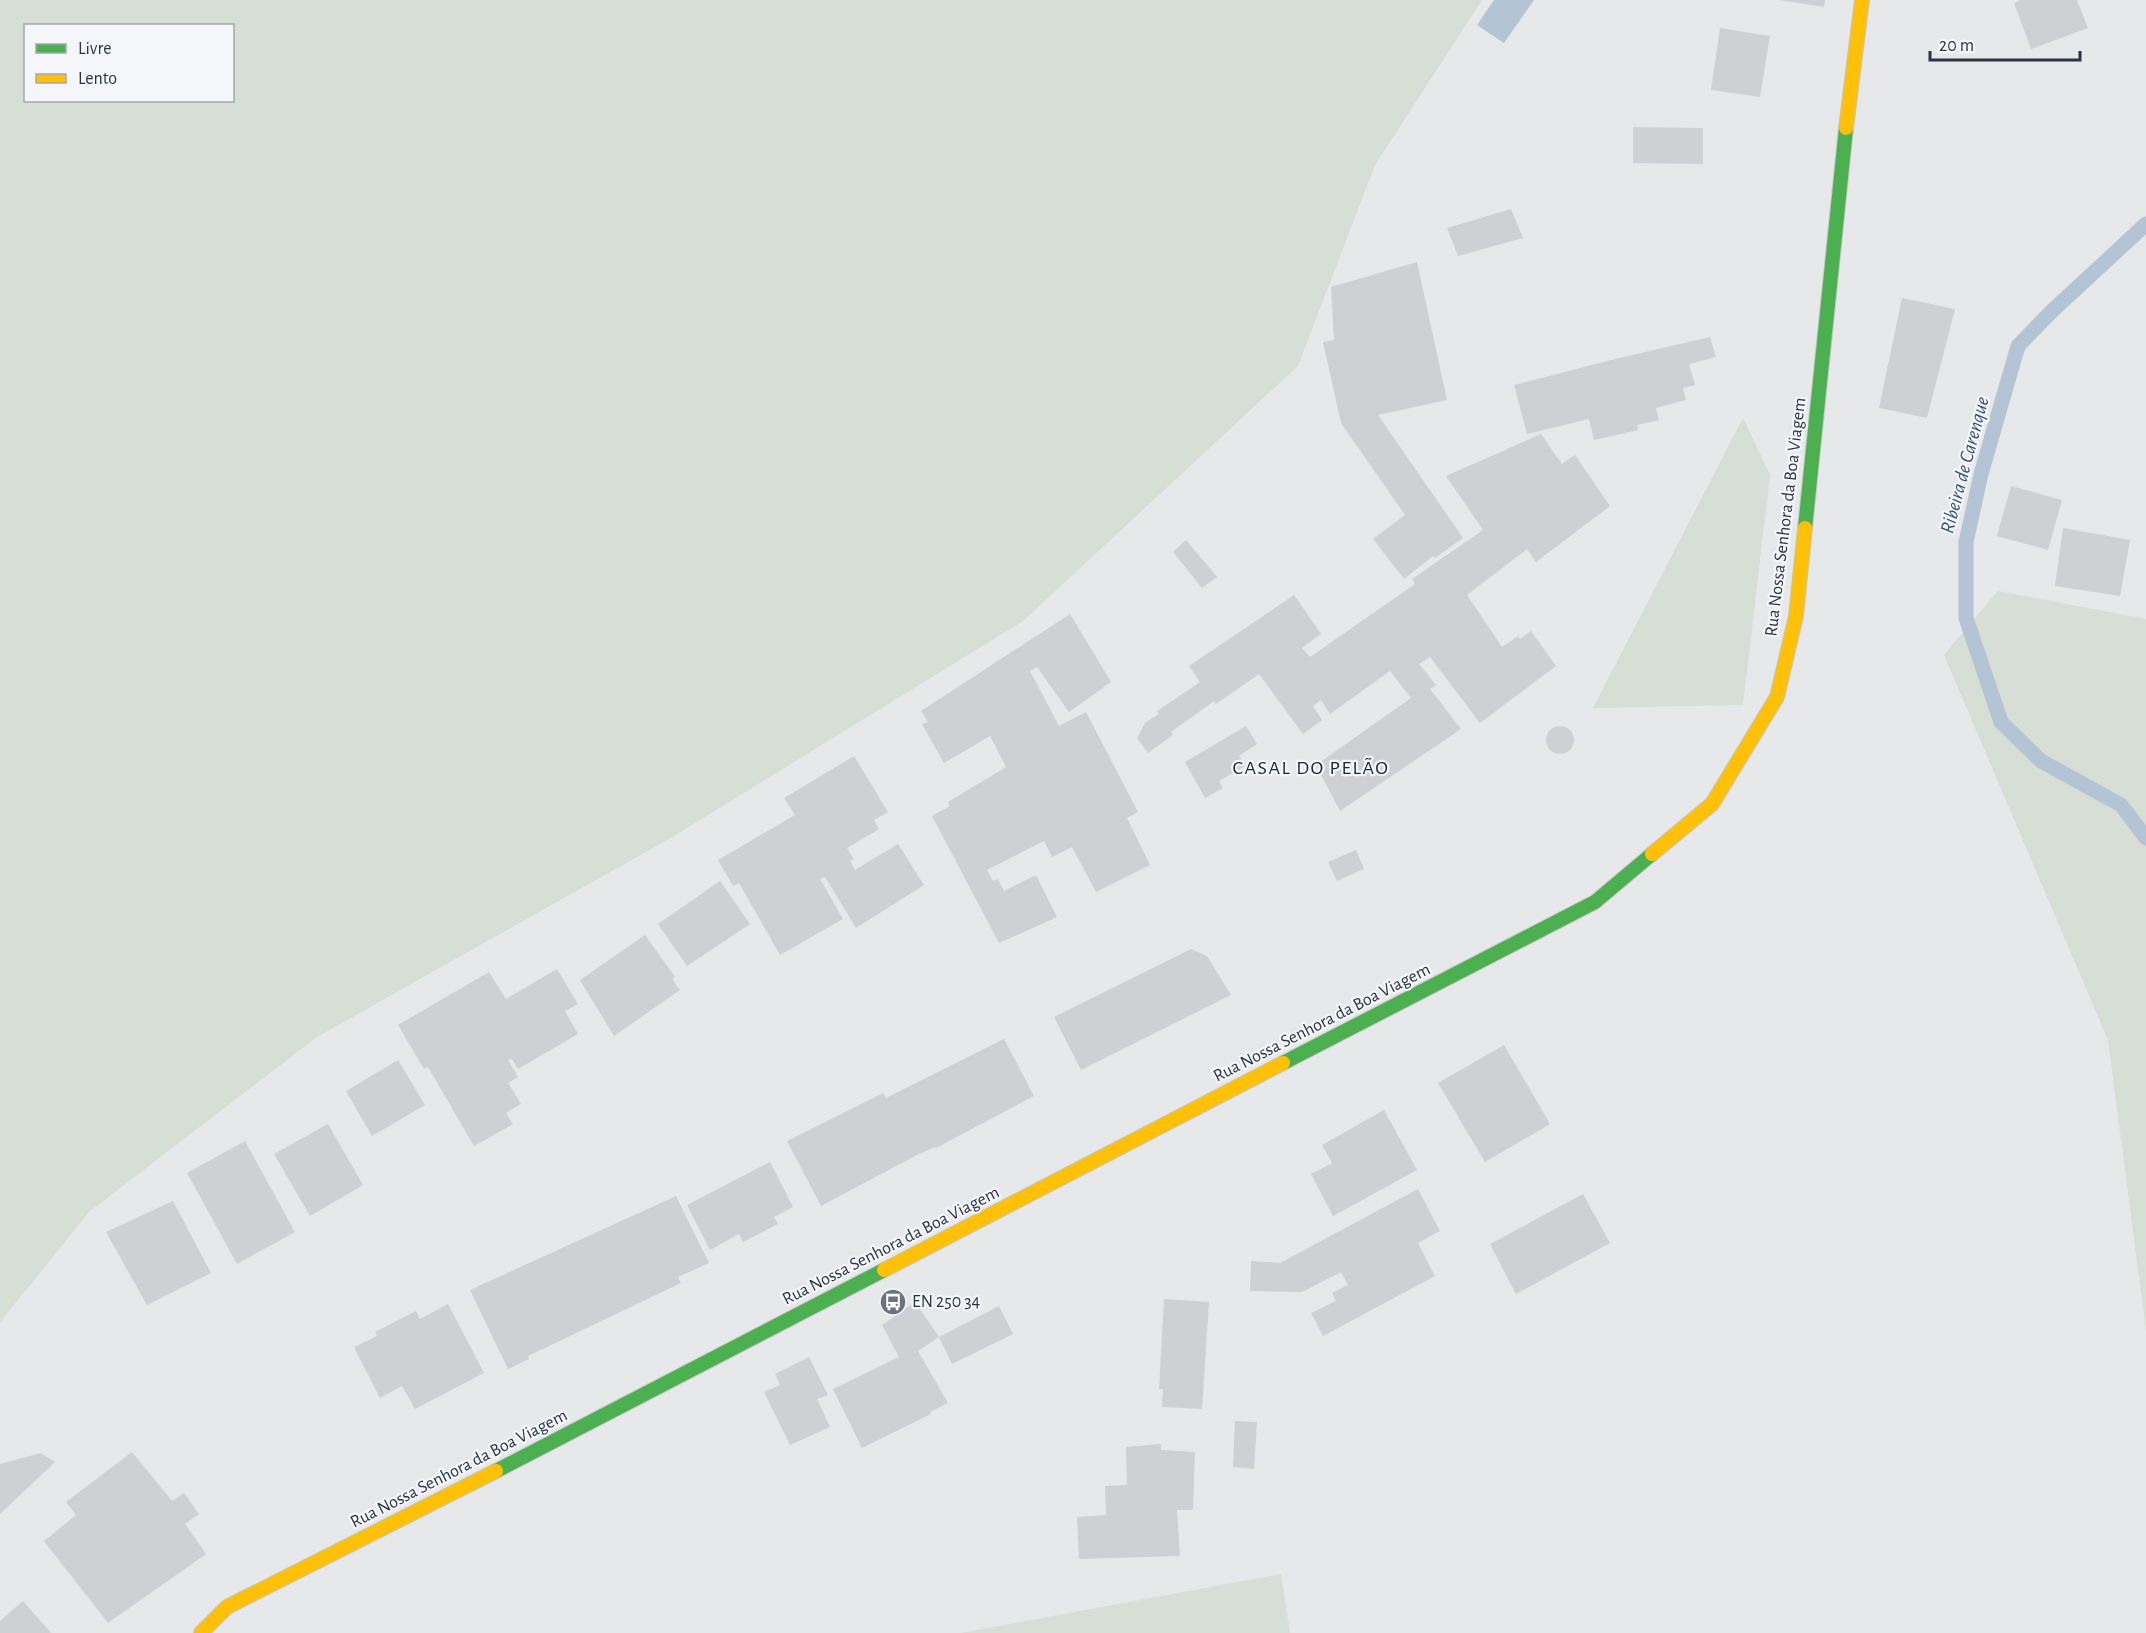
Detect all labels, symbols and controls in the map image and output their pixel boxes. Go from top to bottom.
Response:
legend [24,24,234,102]
scale bar [1930,24,2080,62]
text: 20 m [1939,37,1974,55]
text: Livre [78,40,112,58]
text: Lento [78,70,117,88]
water label: Ribeira de Carenque [1937,394,1993,536]
street label: Rua Nossa Senhora da Boa Viagem [1762,396,1810,638]
district label: CASAL DO PELÃO [1233,757,1389,778]
street label: Rua Nossa Senhora da Boa Viagem [1211,960,1433,1086]
street label: Rua Nossa Senhora da Boa Viagem [780,1183,1002,1309]
bus stop icon: EN 250 34 [878,1287,908,1317]
place label: EN 250 34 [912,1293,981,1311]
street label: Rua Nossa Senhora da Boa Viagem [348,1406,570,1532]

